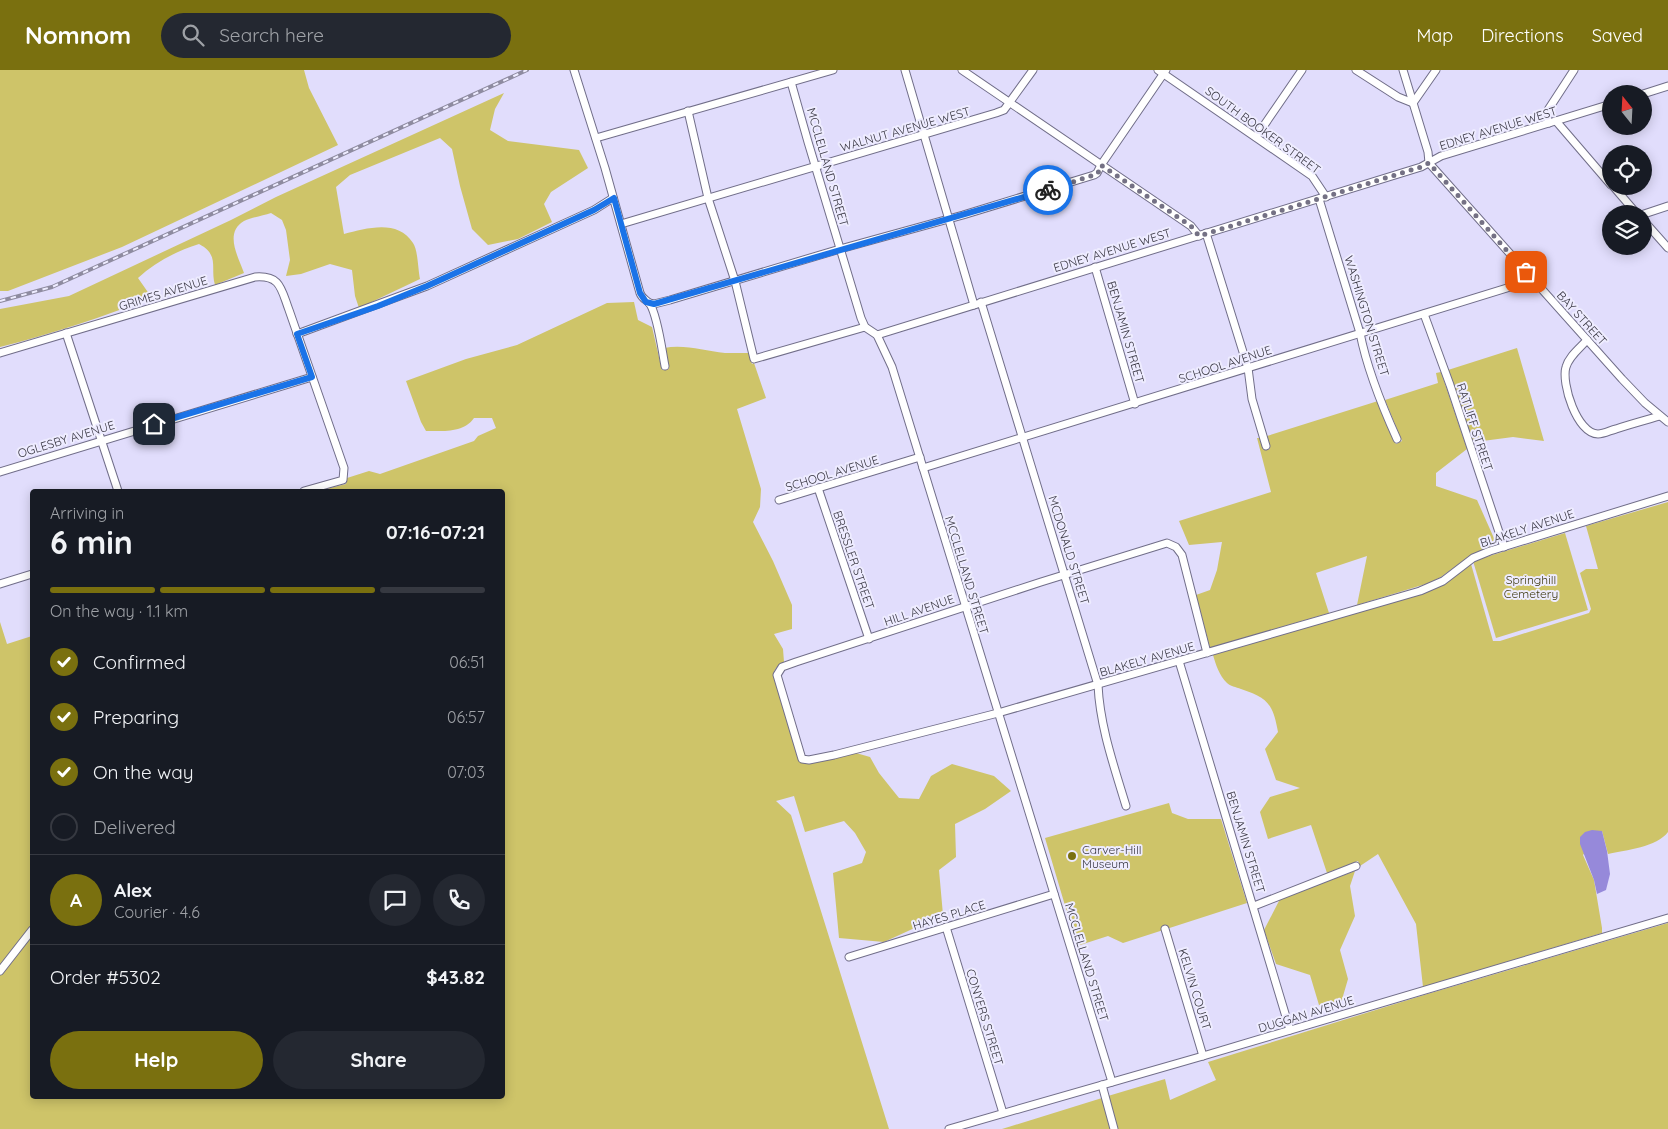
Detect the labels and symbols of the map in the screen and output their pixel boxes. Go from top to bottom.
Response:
street label: SOUTH BOOKER STREET [1202,83,1324,177]
north arrow [1602,85,1652,135]
street label: WALNUT AVENUE WEST [838,103,972,155]
street label: EDNEY AVENUE WEST [1437,103,1559,153]
street label: MCCLELLAND STREET [804,106,852,228]
courier [1023,165,1073,215]
street label: EDNEY AVENUE WEST [1051,225,1173,275]
pin [1505,251,1547,293]
street label: WASHINGTON STREET [1341,254,1393,378]
street label: GRIMES AVENUE [117,272,209,314]
street label: BENJAMIN STREET [1104,279,1148,385]
street label: BAY STREET [1554,288,1610,348]
street label: SCHOOL AVENUE [1177,342,1274,386]
street label: RATLIFF STREET [1454,381,1496,473]
pin [133,403,175,445]
street label: OGLESBY AVENUE [16,417,116,461]
street label: SCHOOL AVENUE [784,452,881,494]
street label: MCDONALD STREET [1045,494,1093,606]
street label: BLAKELY AVENUE [1478,506,1576,550]
street label: BRESSLER STREET [830,509,878,611]
street label: MCCLELLAND STREET [942,514,992,636]
park label: Springhill Cemetery [1504,572,1558,601]
street label: HILL AVENUE [882,591,956,629]
street label: BLAKELY AVENUE [1098,638,1196,680]
street label: BENJAMIN STREET [1223,789,1269,895]
place label: Carver-Hill Museum [1082,842,1141,871]
marker: Carver-Hill Museum [1066,850,1078,862]
street label: HAYES PLACE [911,897,987,933]
street label: MCCLELLAND STREET [1062,901,1112,1023]
street label: KELVIN COURT [1175,946,1215,1032]
street label: CONYERS STREET [963,967,1007,1067]
street label: DUGGAN AVENUE [1256,992,1356,1036]

